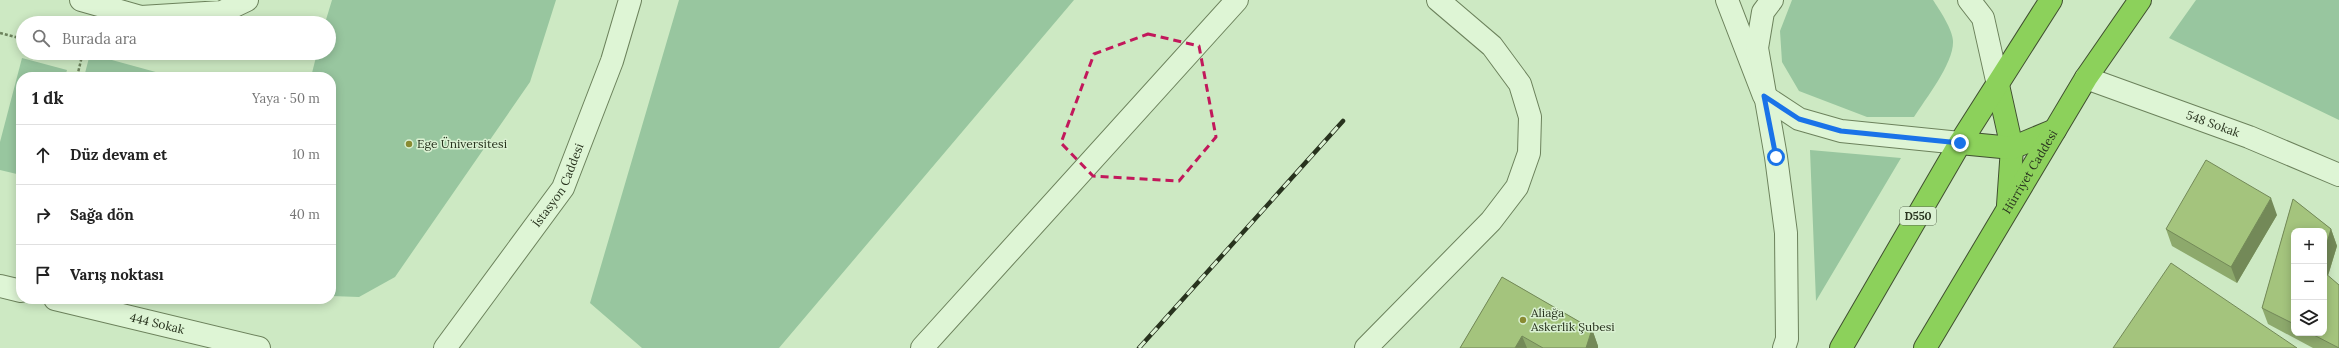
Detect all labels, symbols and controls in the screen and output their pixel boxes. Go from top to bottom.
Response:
search box [16,16,336,60]
icon: search [30,27,52,49]
text: Burada ara [62,29,137,48]
text: 1 dk [32,87,64,109]
text: Yaya · 50 m [252,90,320,107]
street label: 548 Sokak [2184,107,2242,140]
street label: Hürriyet Caddesi [1999,127,2060,216]
route end [1951,134,1969,152]
place label: Ege Üniversitesi [417,136,507,151]
marker: Ege Üniversitesi [404,139,414,149]
street label: İstasyon Caddesi [529,141,587,230]
icon: ahead [32,144,54,166]
text: Düz devam et [70,145,167,164]
text: 10 m [292,146,320,163]
route start [1767,148,1785,166]
icon: right [32,204,54,226]
text: Sağa dön [70,205,134,224]
text: 40 m [290,206,320,223]
road number: D550 [1900,207,1936,225]
map controls [2291,228,2327,336]
button: + [2291,228,2327,264]
icon: arrive [32,264,54,286]
button: − [2291,264,2327,300]
text: Varış noktası [70,265,164,284]
button: layers [2291,300,2327,336]
place label: Aliağa Askerlik Şubesi [1530,305,1615,334]
street label: 444 Sokak [128,309,187,337]
marker: Aliağa Askerlik Şubesi [1518,315,1528,325]

